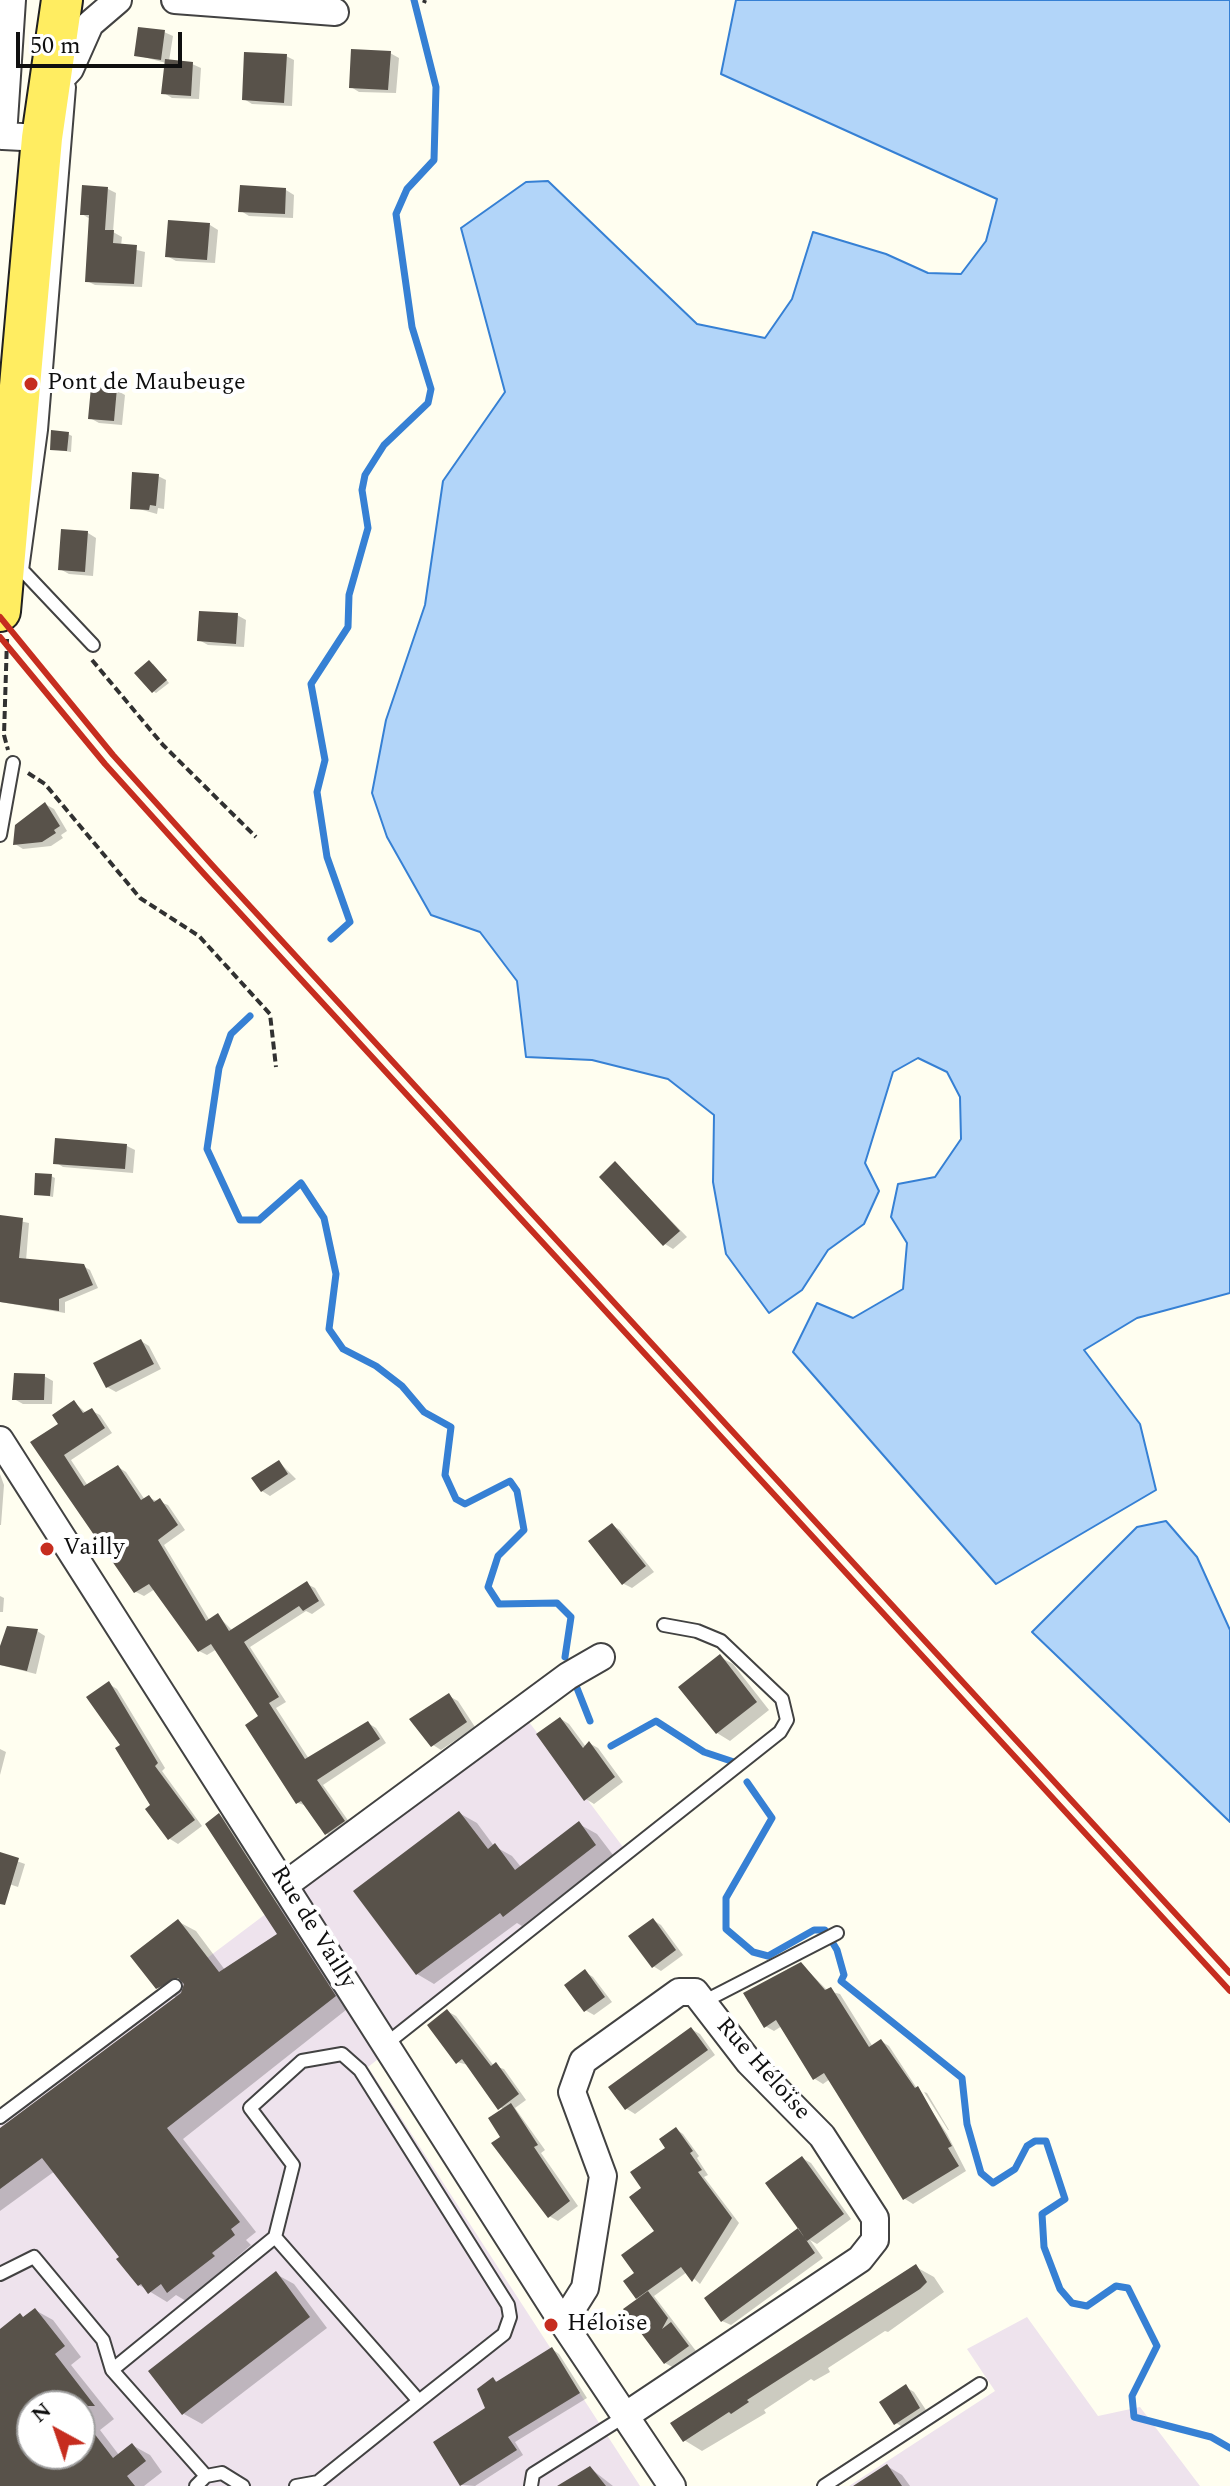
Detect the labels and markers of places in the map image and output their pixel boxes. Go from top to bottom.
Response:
place label: Pont de Maubeuge [47,370,246,398]
marker: Pont de Maubeuge [22,375,40,393]
place label: Vailly [63,1535,124,1563]
marker: Vailly [38,1540,56,1558]
place label: Héloïse [567,2311,648,2339]
marker: Héloïse [542,2316,560,2334]

